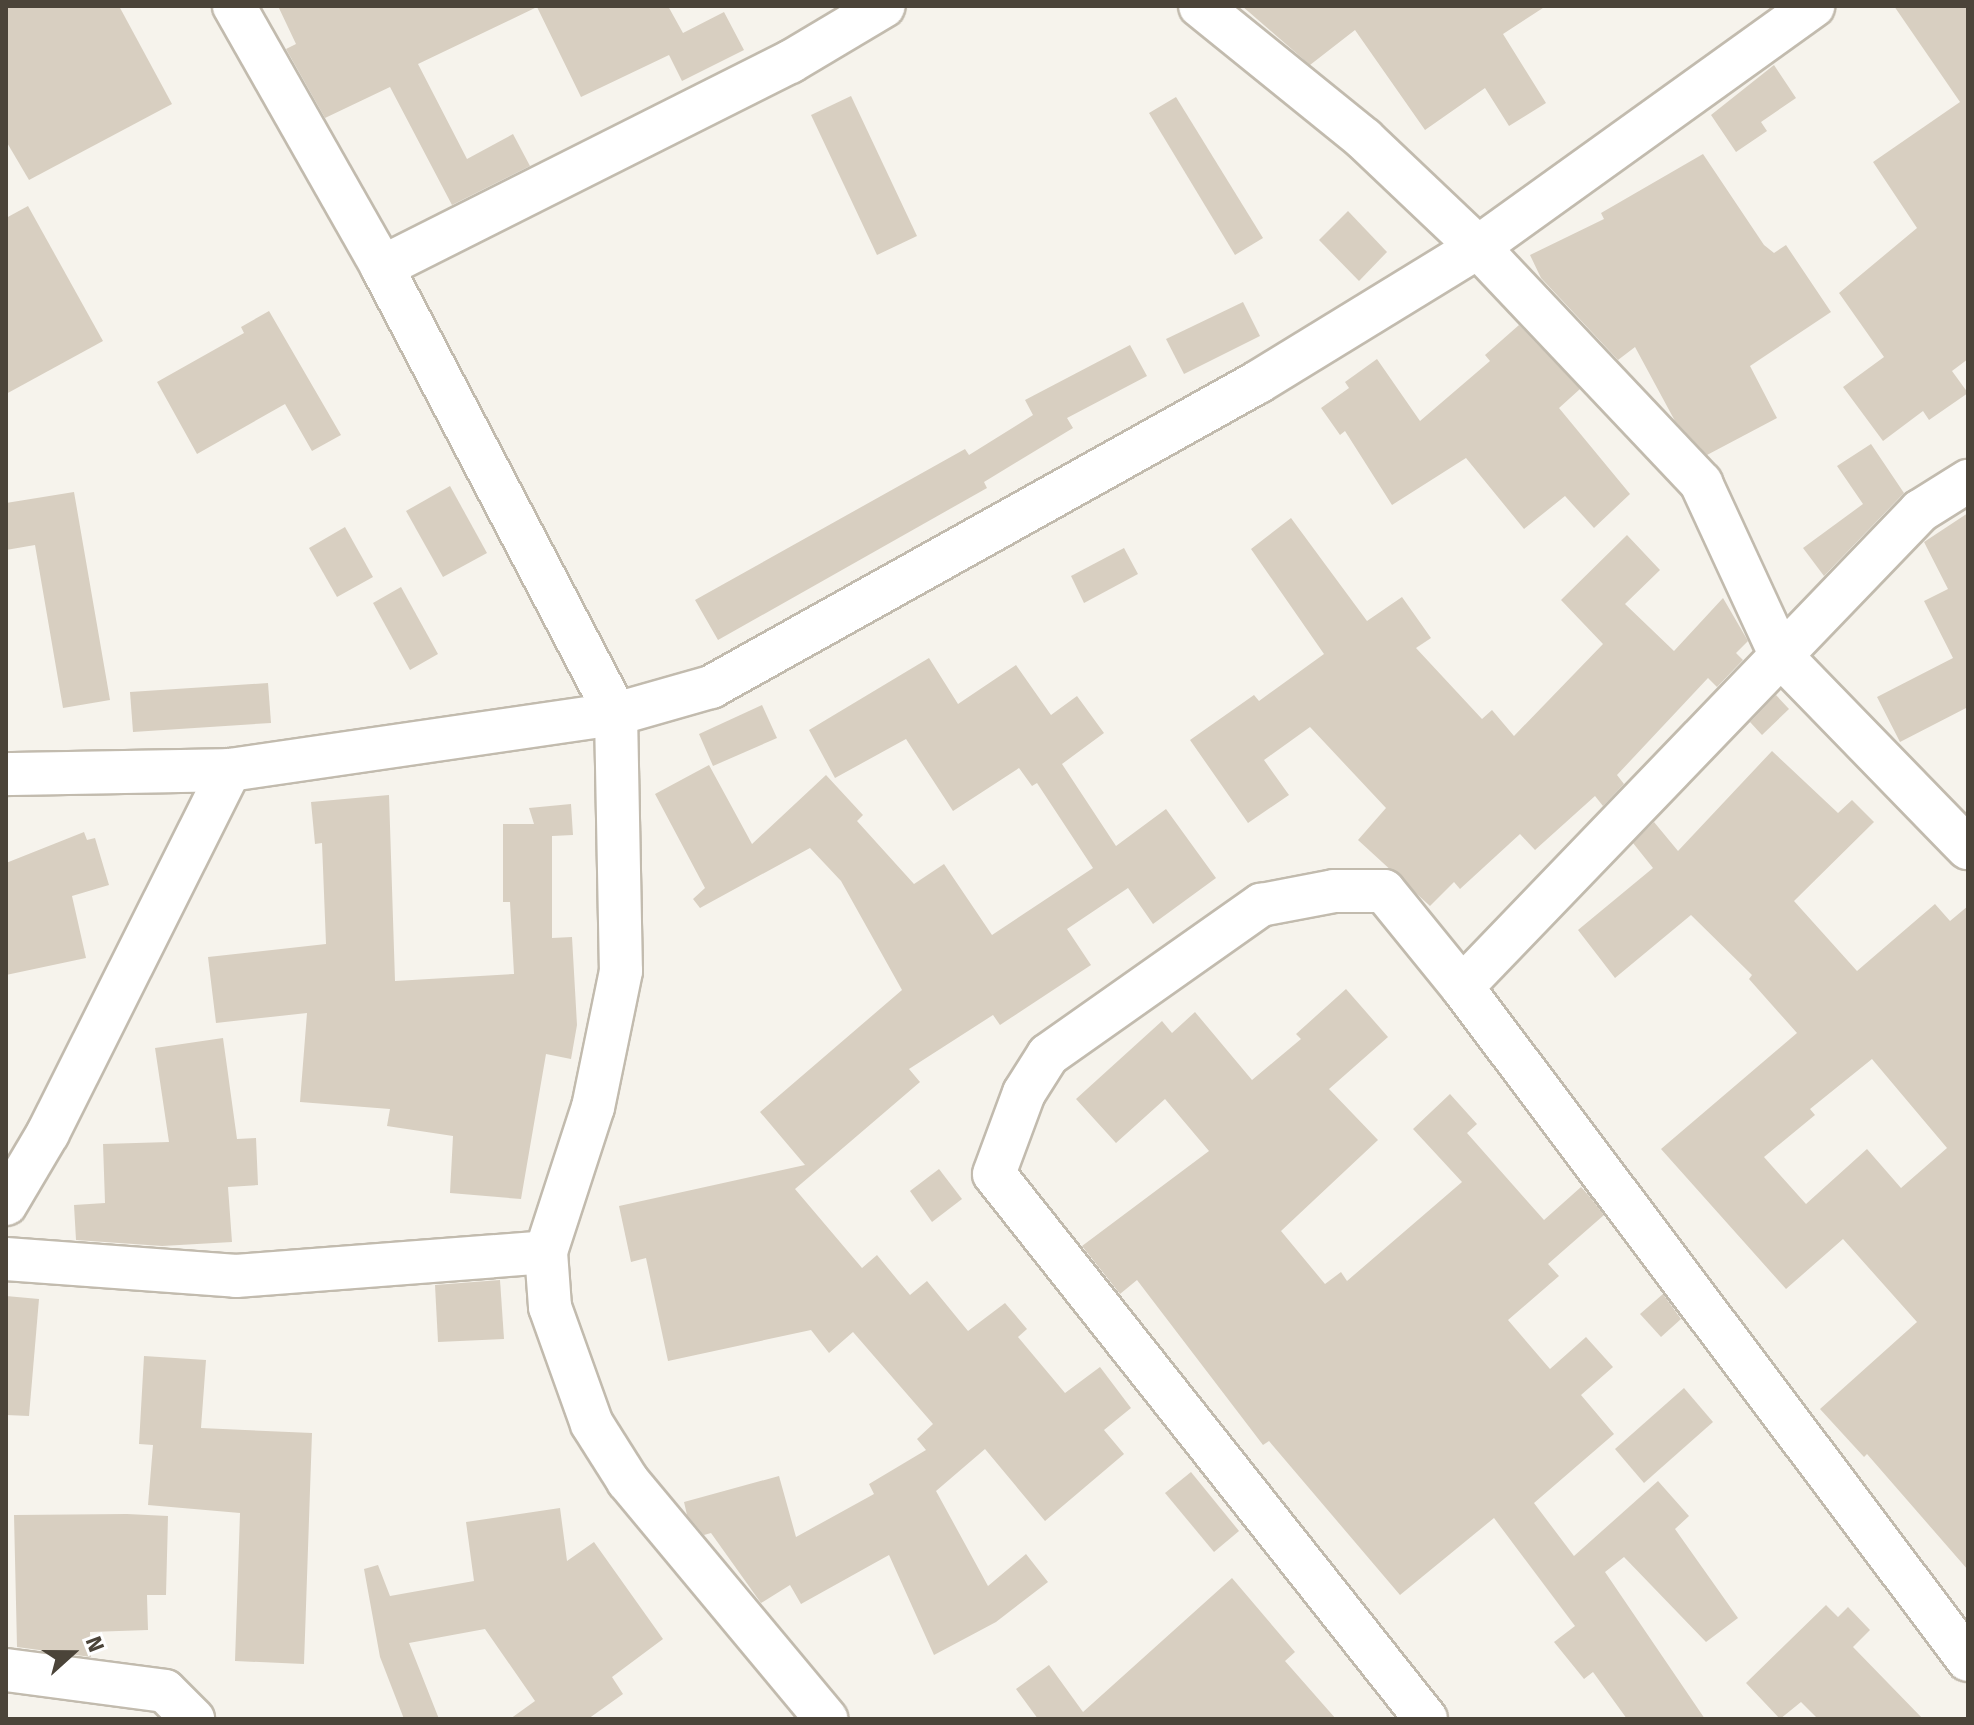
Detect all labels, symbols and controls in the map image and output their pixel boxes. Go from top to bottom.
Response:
north arrow [32,1613,112,1693]
text: N [80,1633,110,1656]

